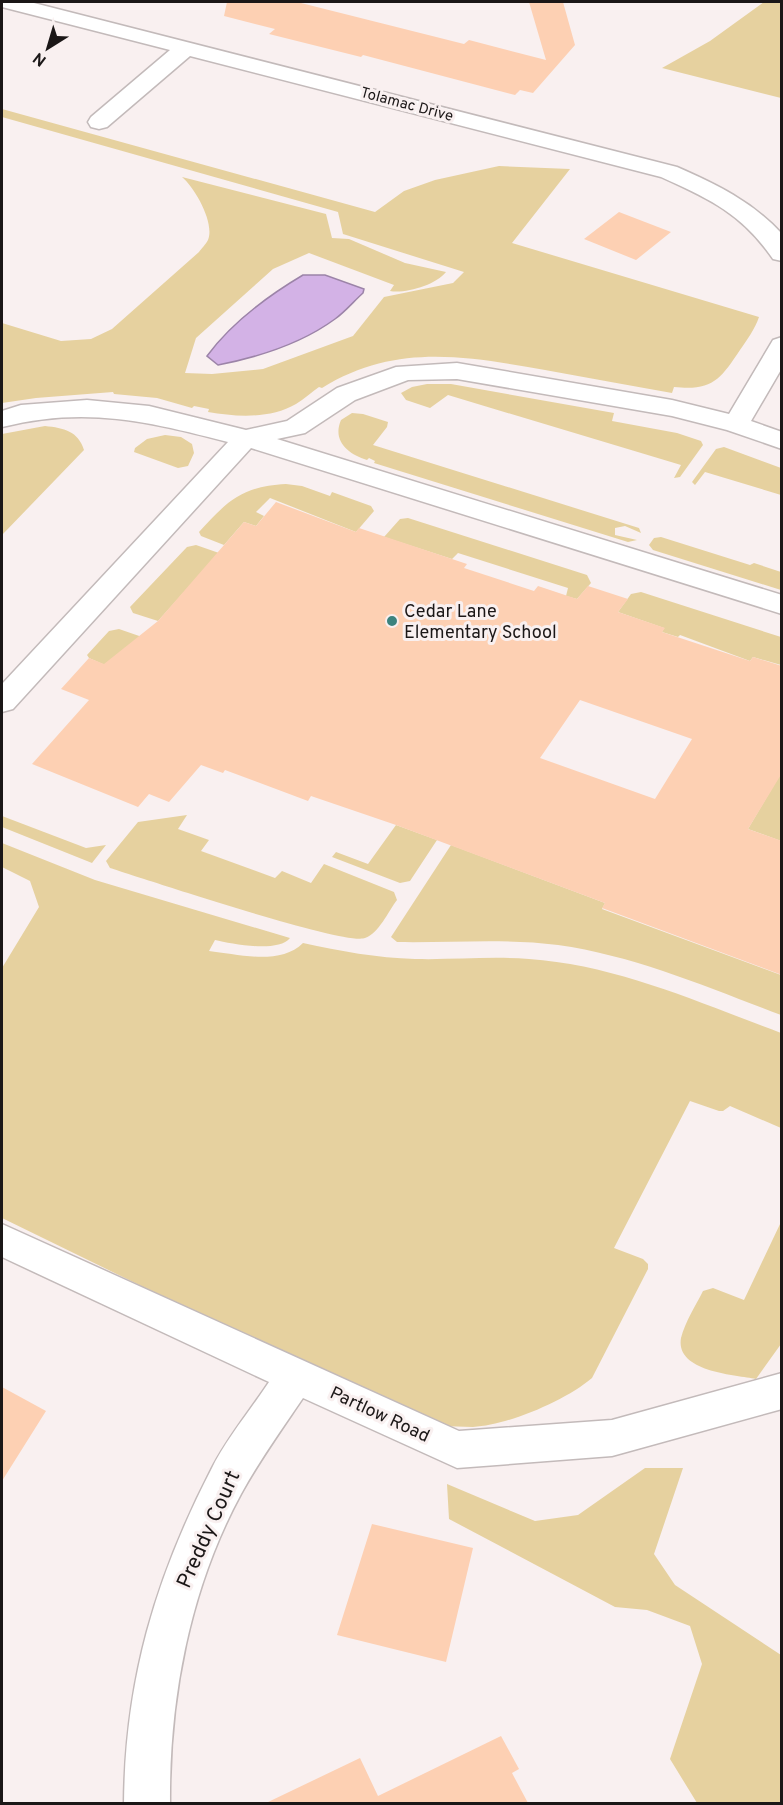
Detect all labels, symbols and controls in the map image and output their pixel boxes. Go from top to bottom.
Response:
north arrow [18,18,78,78]
text: N [30,47,51,70]
street label: Tolamac Drive [358,84,455,127]
place label: Cedar Lane Elementary School [404,601,557,645]
marker: Cedar Lane Elementary School [385,614,399,628]
street label: Partlow Road [326,1382,433,1449]
street label: Preddy Court [171,1467,247,1593]

